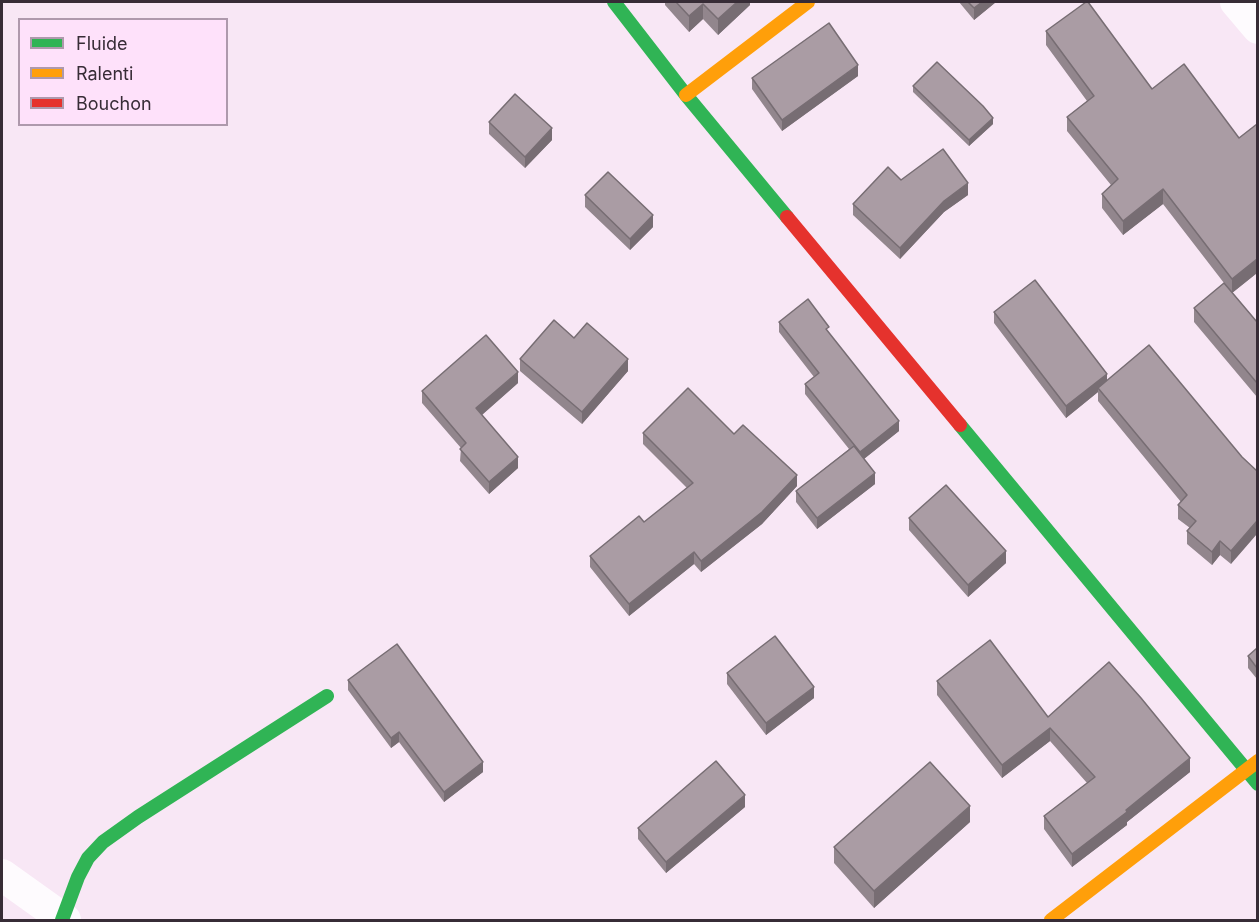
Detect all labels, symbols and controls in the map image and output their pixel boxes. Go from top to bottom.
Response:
legend [18,18,228,126]
text: Fluide [76,33,128,54]
text: Ralenti [76,63,133,84]
text: Bouchon [76,93,152,114]

